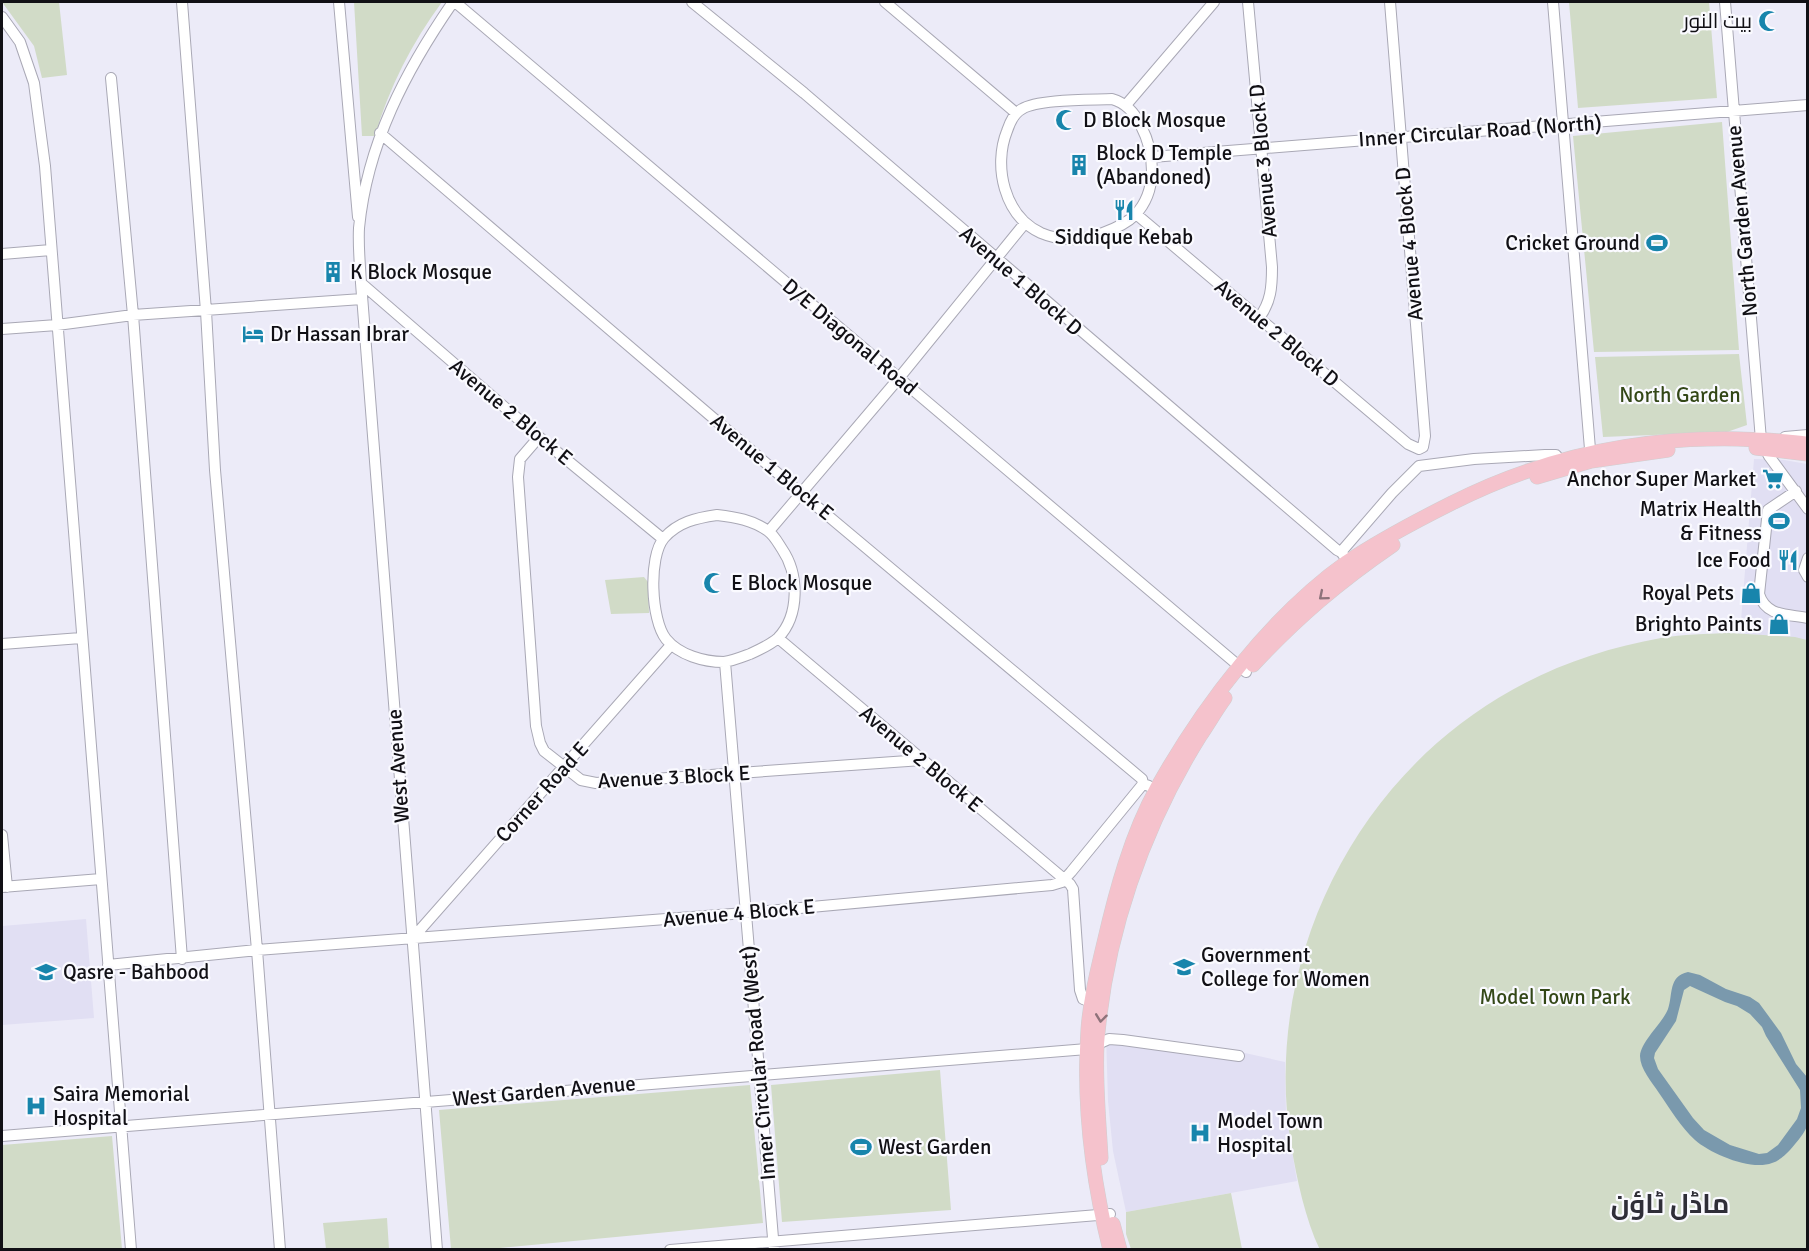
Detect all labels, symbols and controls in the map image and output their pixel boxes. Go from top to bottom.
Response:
place label: بیت النور [1682,8,1752,34]
mosque icon: بیت النور [1757,9,1781,33]
street label: Avenue 3 Block D [1243,83,1283,239]
place label: D Block Mosque [1083,107,1226,133]
mosque icon: D Block Mosque [1054,108,1078,132]
street label: Inner Circular Road (North) [1357,110,1603,152]
street label: North Garden Avenue [1721,124,1763,318]
place label: Block D Temple (Abandoned) [1096,140,1232,190]
building icon: Block D Temple (Abandoned) [1067,153,1091,177]
street label: Avenue 4 Block D [1389,166,1429,322]
restaurant icon: Siddique Kebab [1112,198,1136,222]
street label: Avenue 1 Block D [954,221,1088,341]
place label: Siddique Kebab [1055,224,1193,250]
place label: Cricket Ground [1505,230,1640,256]
sports icon: Cricket Ground [1645,231,1669,255]
place label: K Block Mosque [350,259,492,285]
building icon: K Block Mosque [321,260,345,284]
street label: D/E Diagonal Road [777,273,923,401]
street label: Avenue 2 Block D [1209,273,1345,393]
place label: Dr Hassan Ibrar [270,321,409,347]
hotel icon: Dr Hassan Ibrar [241,322,265,346]
street label: Avenue 2 Block E [444,353,578,471]
park label: North Garden [1619,382,1741,408]
street label: Avenue 1 Block E [705,408,839,526]
place label: Anchor Super Market [1567,466,1756,492]
supermarket icon: Anchor Super Market [1761,467,1785,491]
place label: Matrix Health & Fitness [1639,496,1762,546]
sports icon: Matrix Health & Fitness [1767,509,1791,533]
place label: Ice Food [1697,547,1771,573]
restaurant icon: Ice Food [1776,548,1800,572]
place label: E Block Mosque [731,570,872,596]
mosque icon: E Block Mosque [702,571,726,595]
place label: Royal Pets [1642,580,1734,606]
shop icon: Royal Pets [1739,581,1763,605]
one-way arrow [1319,589,1330,600]
place label: Brighto Paints [1635,611,1762,637]
shop icon: Brighto Paints [1767,612,1791,636]
street label: Avenue 2 Block E [854,700,988,818]
street label: West Avenue [381,708,415,824]
street label: Corner Road E [490,736,594,848]
street label: Avenue 3 Block E [597,760,751,794]
street label: Avenue 4 Block E [662,893,816,933]
place label: Government College for Women [1201,942,1370,992]
street label: Inner Circular Road (West) [735,944,781,1182]
school or university icon: Government College for Women [1172,955,1196,979]
place label: Qasre - Bahbood [63,959,210,985]
school or university icon: Qasre - Bahbood [34,960,58,984]
park label: Model Town Park [1479,984,1631,1010]
one-way arrow [1095,1014,1107,1023]
street label: West Garden Avenue [451,1070,637,1112]
place label: Saira Memorial Hospital [53,1081,190,1131]
hospital icon: Saira Memorial Hospital [24,1094,48,1118]
place label: Model Town Hospital [1217,1108,1323,1158]
hospital icon: Model Town Hospital [1188,1121,1212,1145]
place label: West Garden [878,1134,991,1160]
sports icon: West Garden [849,1135,873,1159]
district label: ماڈل ٹاؤن [1611,1188,1729,1221]

